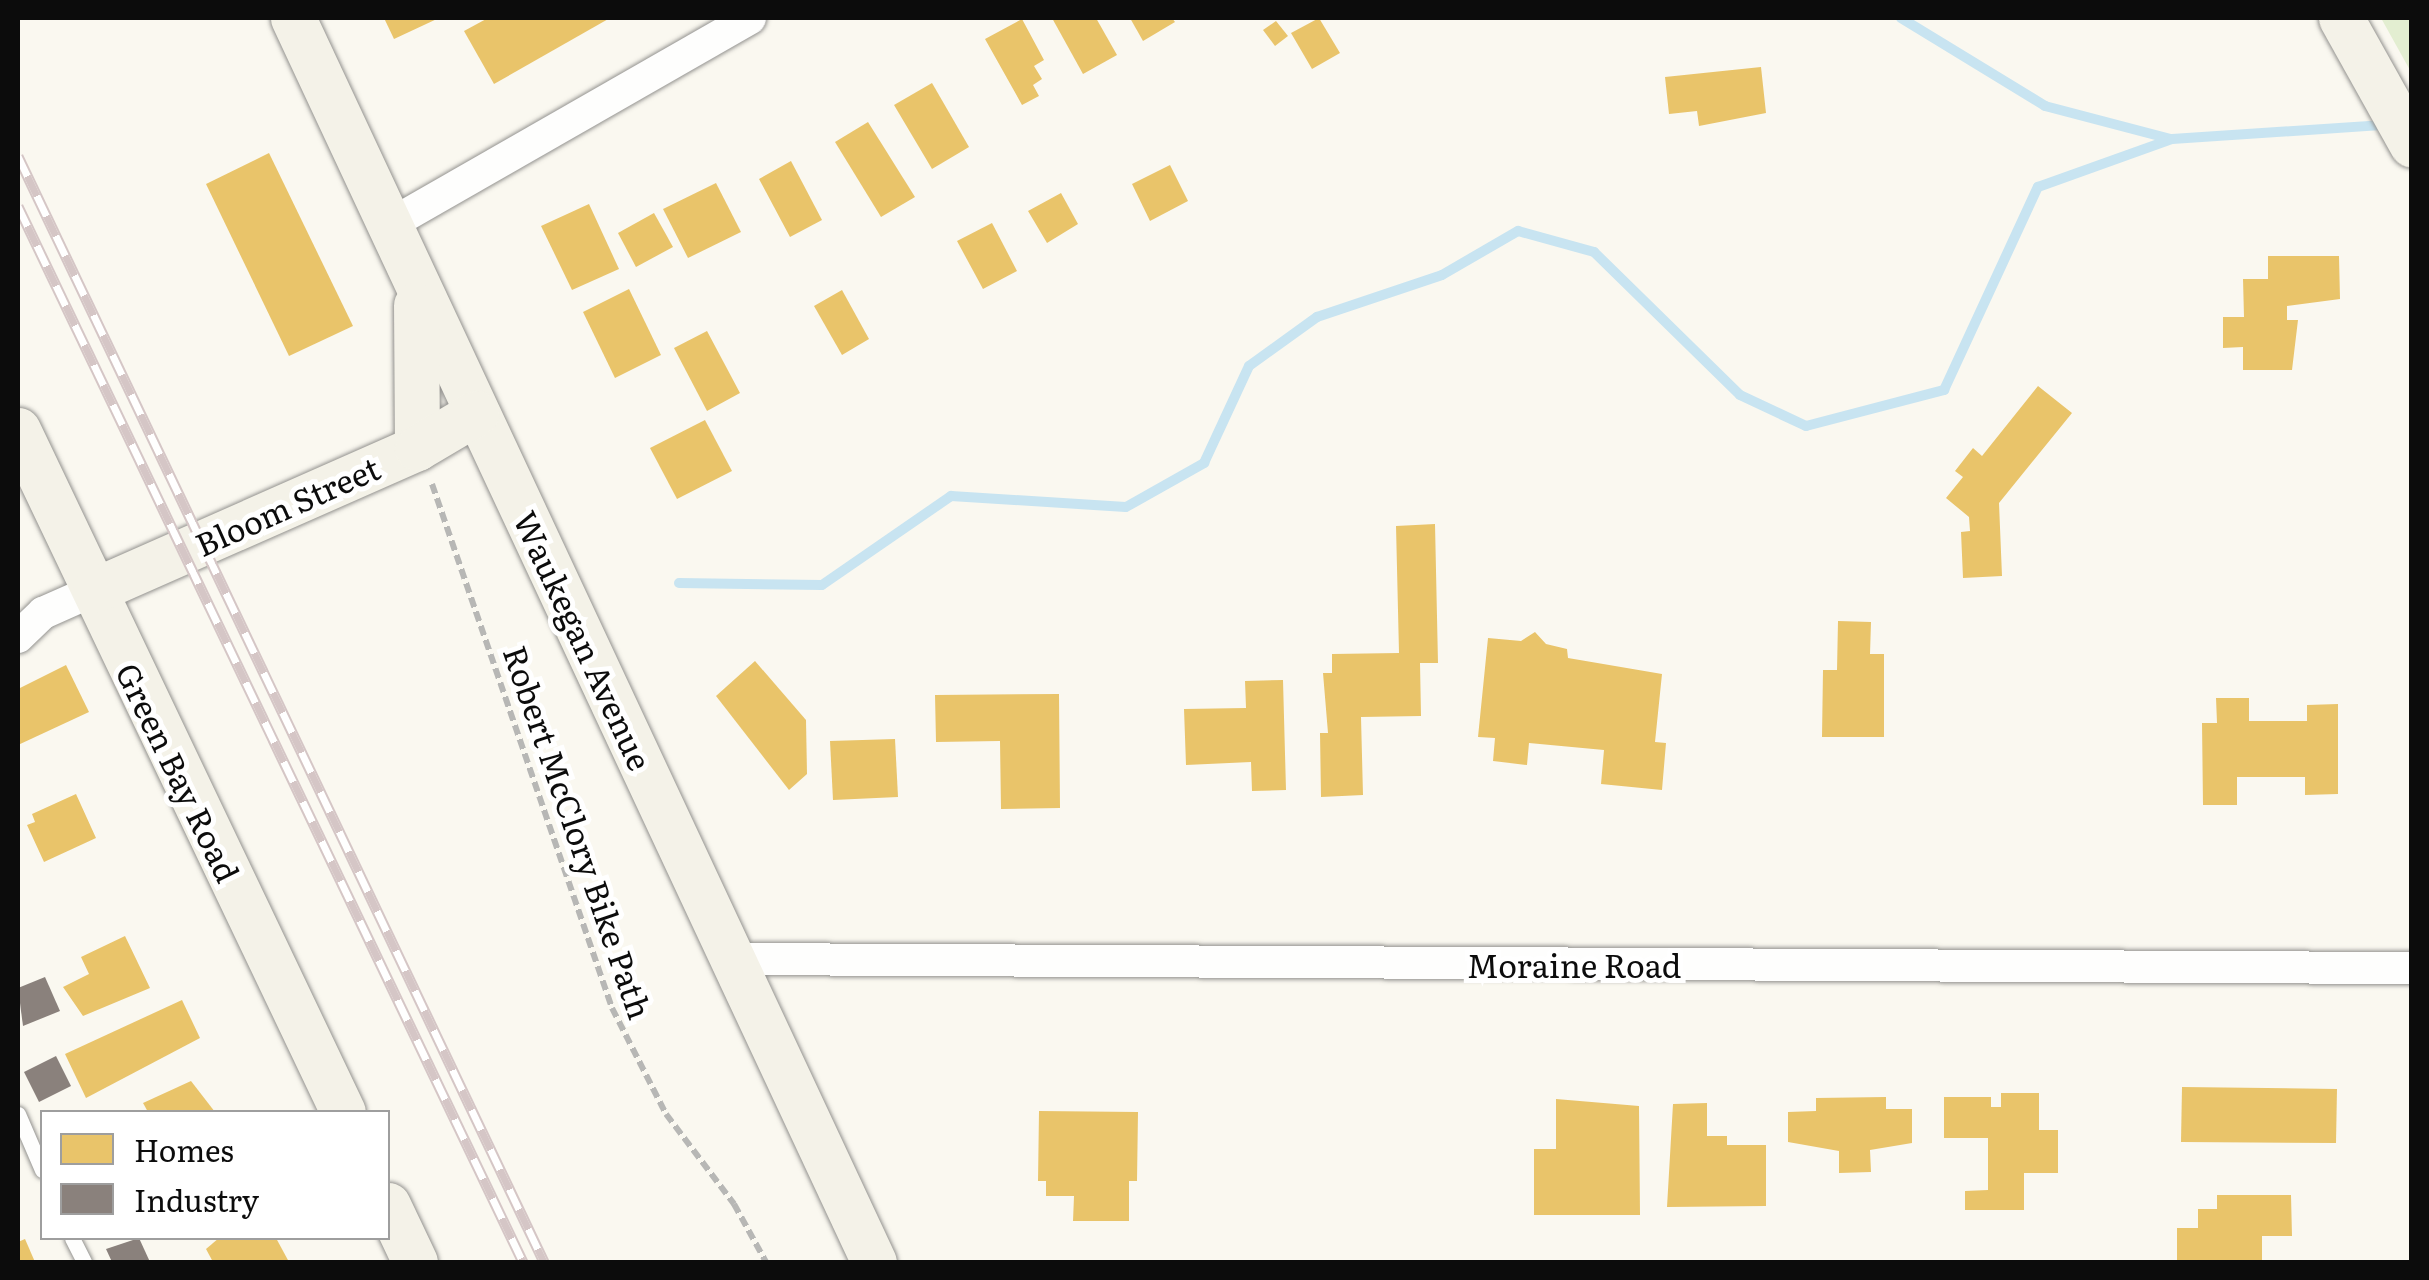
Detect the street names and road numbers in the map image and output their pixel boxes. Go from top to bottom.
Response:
street label: Bloom Street [189,447,385,563]
street label: Waukegan Avenue [507,504,661,776]
street label: Robert McClory Bike Path [497,640,661,1024]
street label: Green Bay Road [109,656,249,888]
street label: Moraine Road [1467,945,1681,983]

